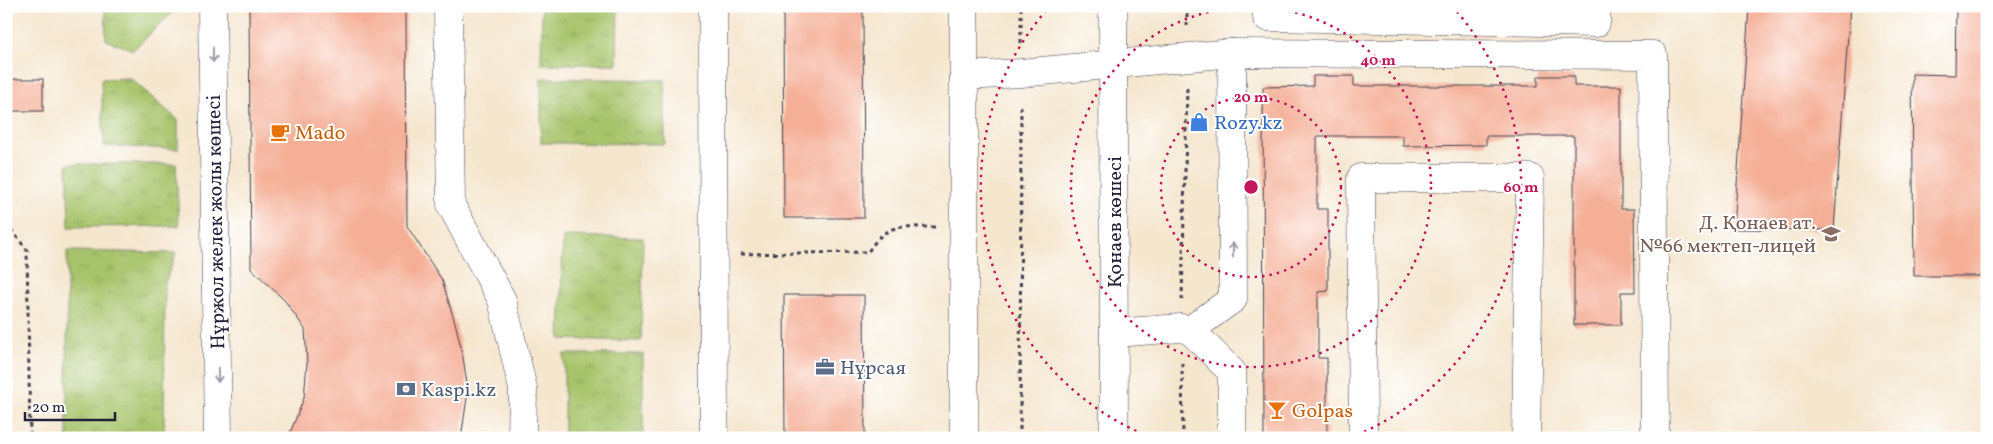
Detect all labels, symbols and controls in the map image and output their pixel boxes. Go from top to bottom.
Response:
one-way arrow [208,46,218,63]
text: 40 m [1360,51,1396,72]
text: 20 m [1234,88,1269,109]
street label: Нұржол желек жолы көшесі [201,94,233,350]
place label: Rozy.kz [1214,110,1283,138]
shop icon: Rozy.kz [1188,111,1210,133]
place label: Mado [295,120,346,148]
cafe icon: Mado [269,121,291,143]
street label: Қонаев көшесі [1102,156,1130,288]
centre of rings [1242,178,1260,196]
text: 60 m [1504,178,1539,199]
place label: Д. Қонаев ат. №66 мектеп-лицей [1640,210,1816,261]
school or university icon: Д. Қонаев ат. №66 мектеп-лицей [1820,223,1842,245]
one-way arrow [1228,242,1238,258]
place label: Нұрсая [840,355,906,383]
office icon: Нұрсая [814,356,836,378]
one-way arrow [213,367,222,383]
place label: Kaspi.kz [421,377,496,405]
bank icon: Kaspi.kz [395,378,417,400]
scale bar [25,389,115,421]
text: 20 m [32,398,65,419]
place label: Golpas [1292,398,1353,426]
bar icon: Golpas [1266,399,1288,421]

